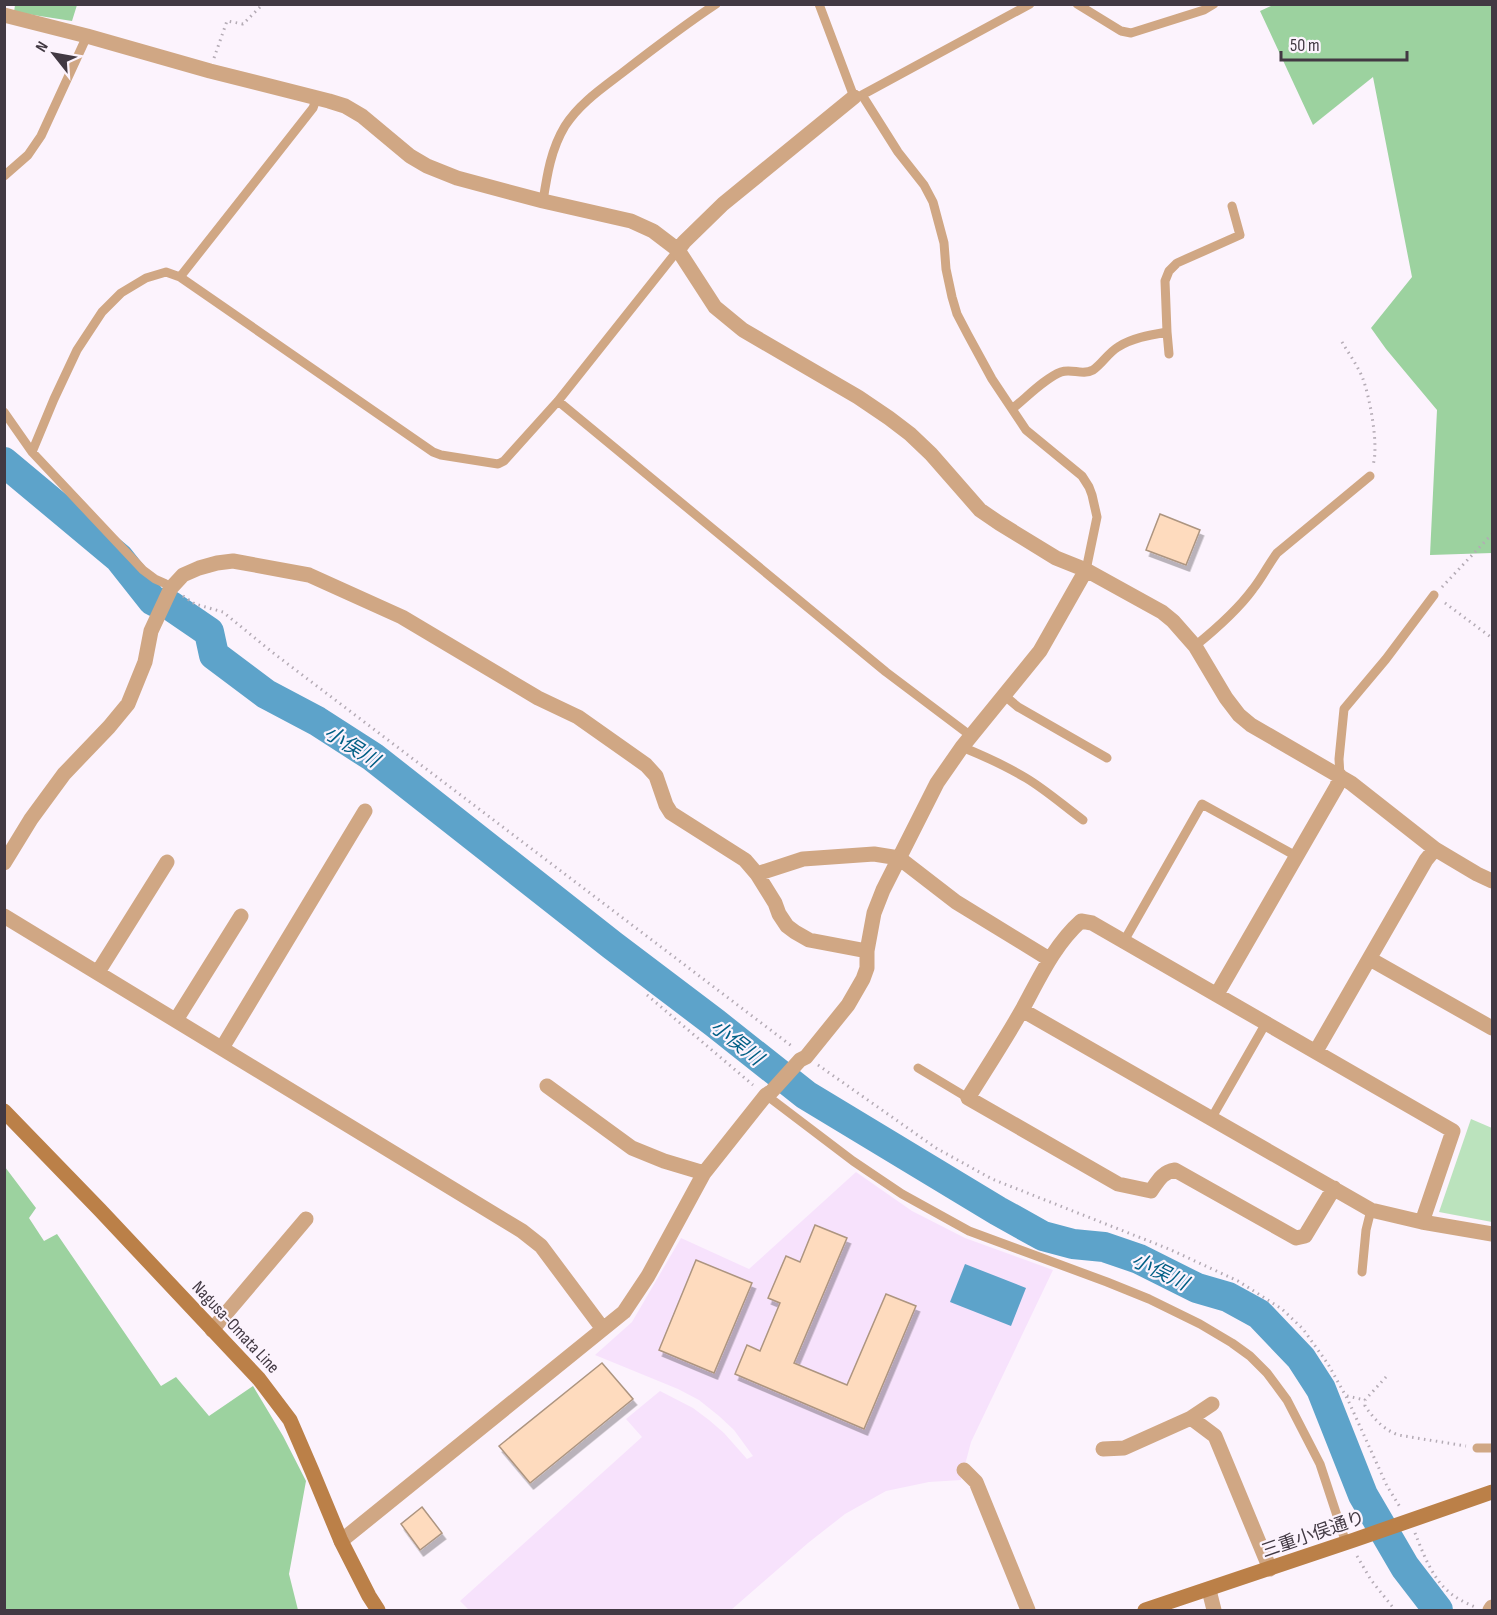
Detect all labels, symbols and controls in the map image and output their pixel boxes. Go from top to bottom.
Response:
north arrow [24,24,84,84]
scale bar [1281,24,1407,62]
text: 50 m [1290,35,1320,56]
text: N [32,38,53,56]
water label: 小俣川 [320,721,385,774]
water label: 小俣川 [705,1015,769,1072]
water label: 小俣川 [1127,1248,1194,1297]
street label: Nagusa-Omata Line [188,1277,284,1378]
street label: 三重小俣通り [1259,1507,1368,1562]

